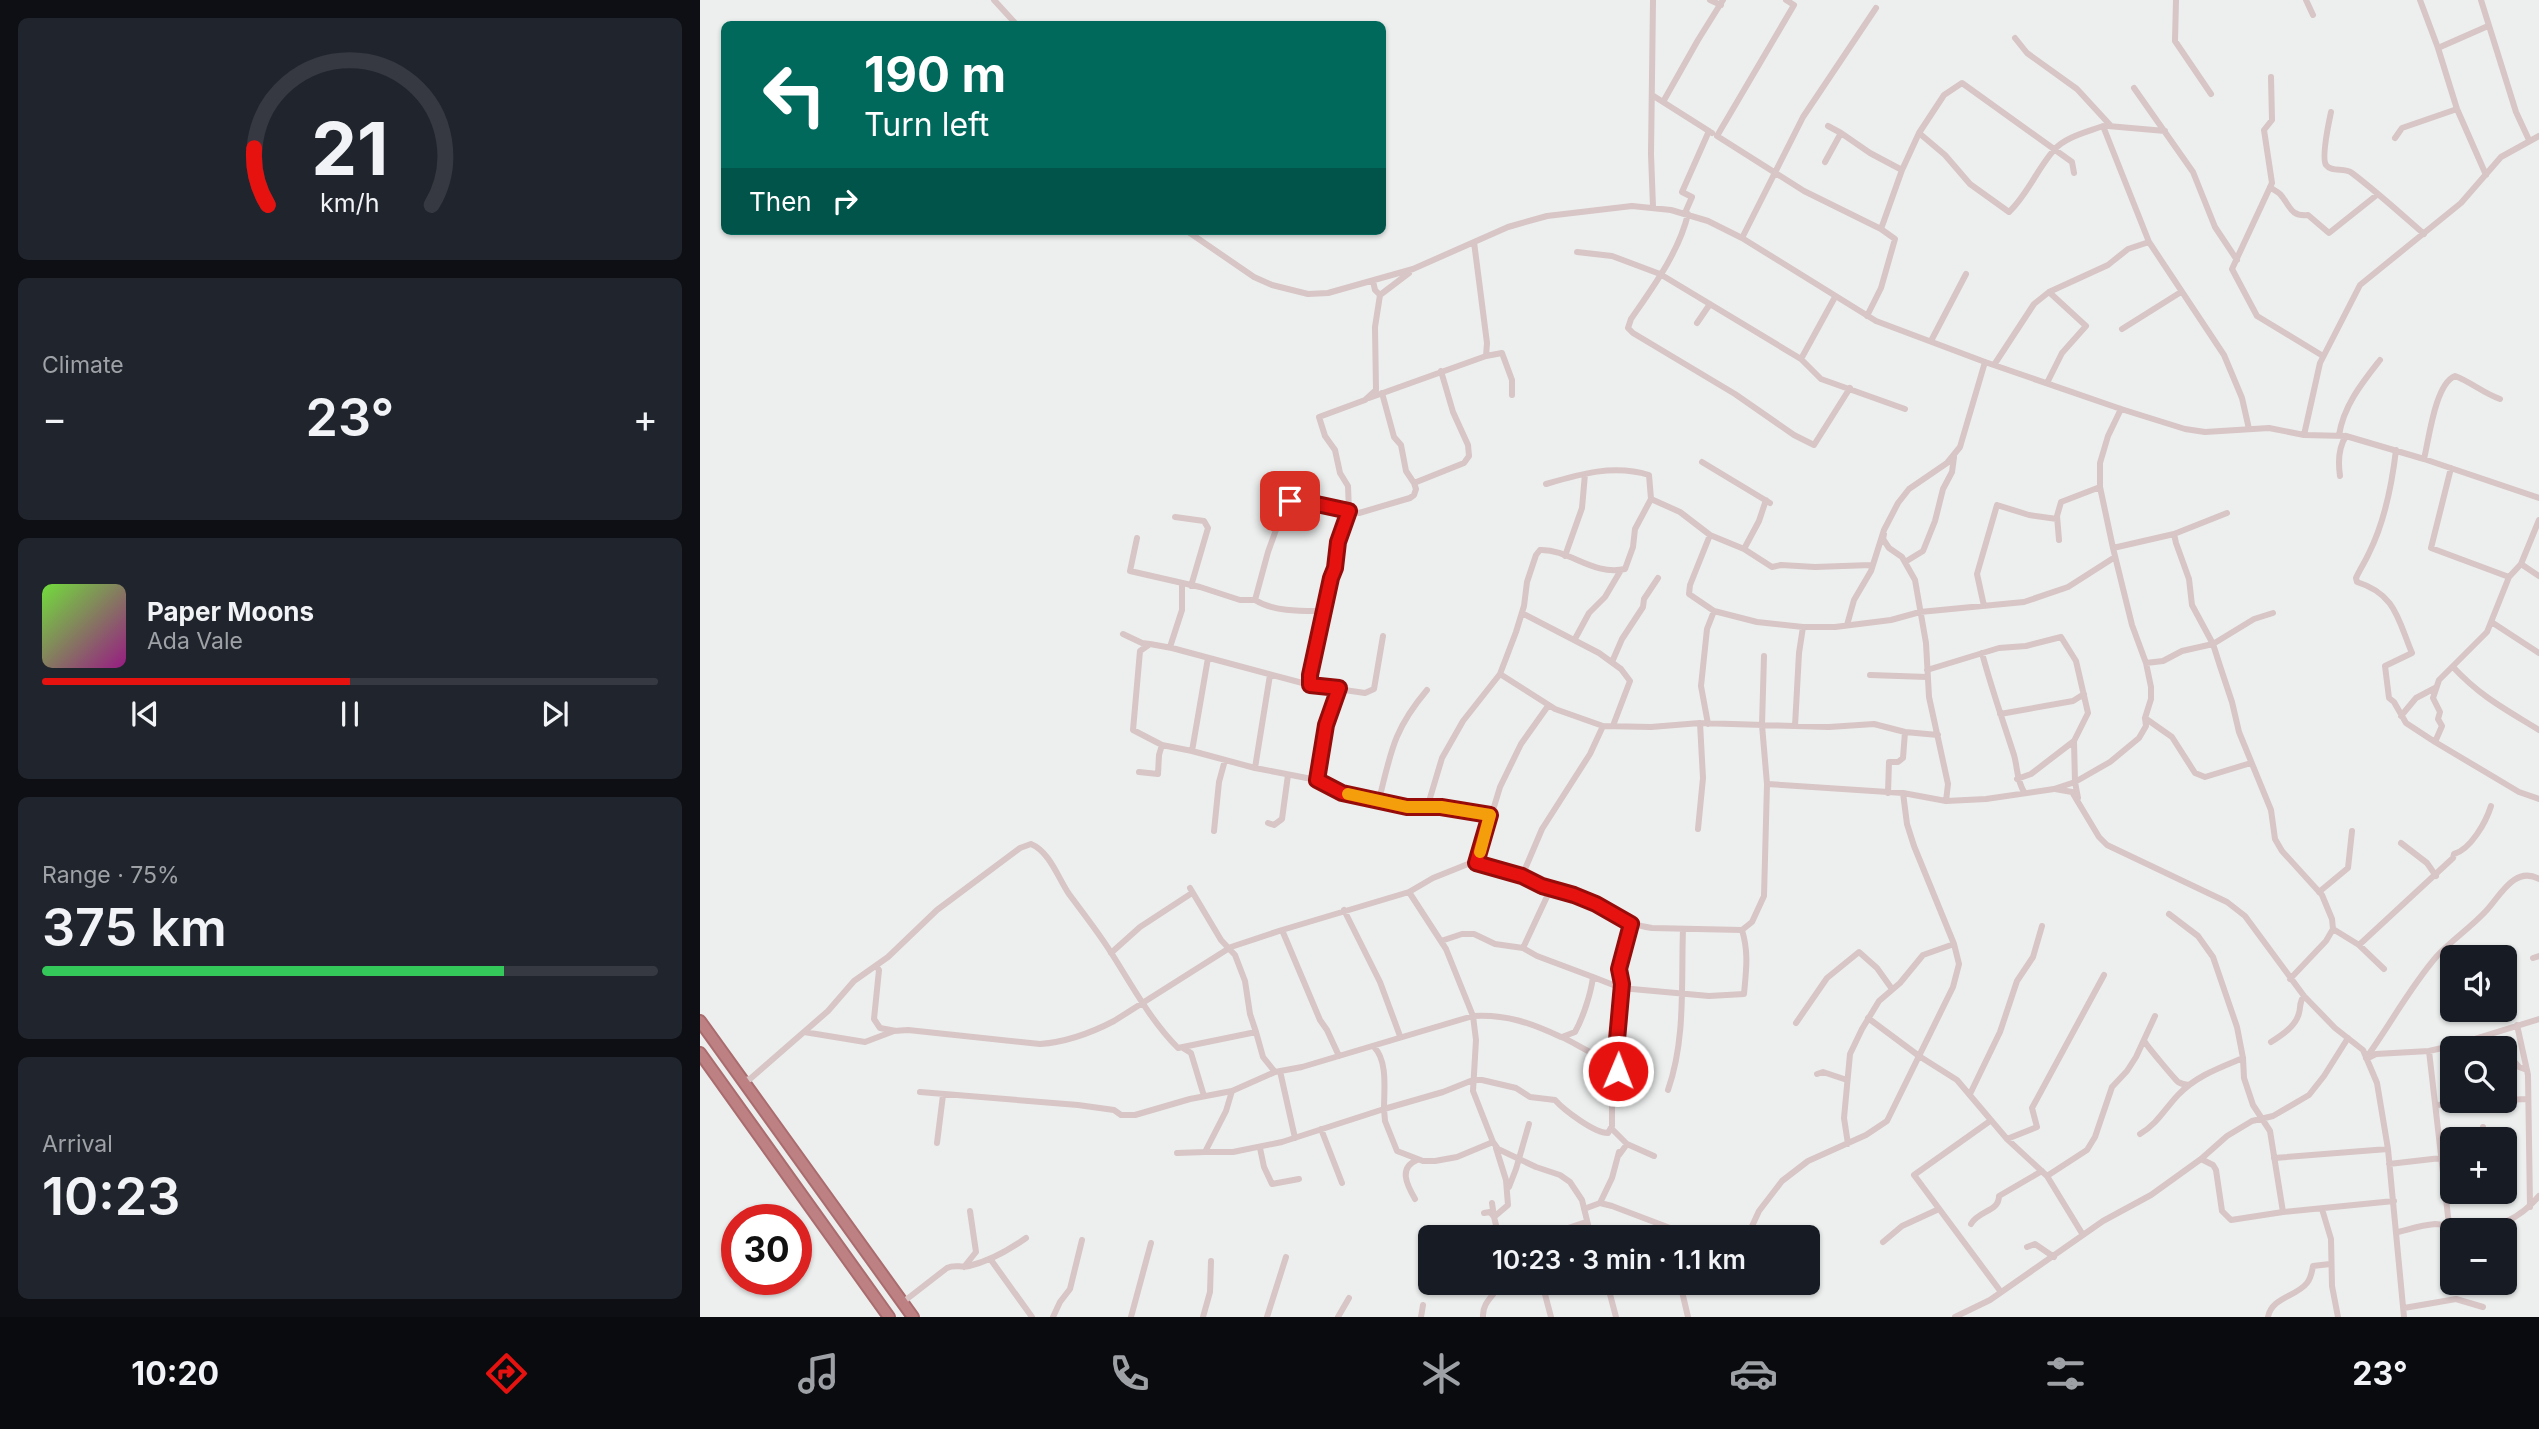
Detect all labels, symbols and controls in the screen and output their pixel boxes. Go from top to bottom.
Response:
text: 190 m [864,45,1006,104]
icon: left [749,49,840,140]
text: 21 [311,104,389,193]
text: Turn left [864,105,989,144]
icon: right [826,182,864,220]
text: Then [749,186,812,217]
text: km/h [320,188,380,218]
text: Climate [42,351,124,379]
text: 23° [306,386,394,449]
text: − [42,395,67,441]
text: + [633,395,658,441]
pin [1260,471,1320,531]
icon: arrive [1271,482,1309,520]
text: Paper Moons [147,596,314,627]
text: Ada Vale [147,627,243,655]
icon: previous [126,695,164,733]
icon: pause [331,695,369,733]
icon: next [536,695,574,733]
text: Range · 75% [42,861,180,889]
text: 375 km [42,896,227,959]
map controls [2440,945,2517,1295]
button: sound [2440,945,2517,1022]
position arrow [1581,1034,1655,1108]
button: search [2440,1036,2517,1113]
button: + [2440,1127,2517,1204]
text: Arrival [42,1130,113,1158]
text: 10:23 [42,1165,180,1228]
speed limit sign: 30 [721,1204,812,1295]
button: − [2440,1218,2517,1295]
text: 10:23 · 3 min · 1.1 km [1492,1244,1746,1275]
icon: directions [482,1349,531,1398]
icon: music [794,1349,843,1398]
icon: phone [1105,1349,1154,1398]
icon: climate [1417,1349,1466,1398]
icon: car [1729,1349,1778,1398]
icon: filters [2041,1349,2090,1398]
text: 10:20 [131,1354,219,1393]
text: 23° [2352,1354,2408,1393]

